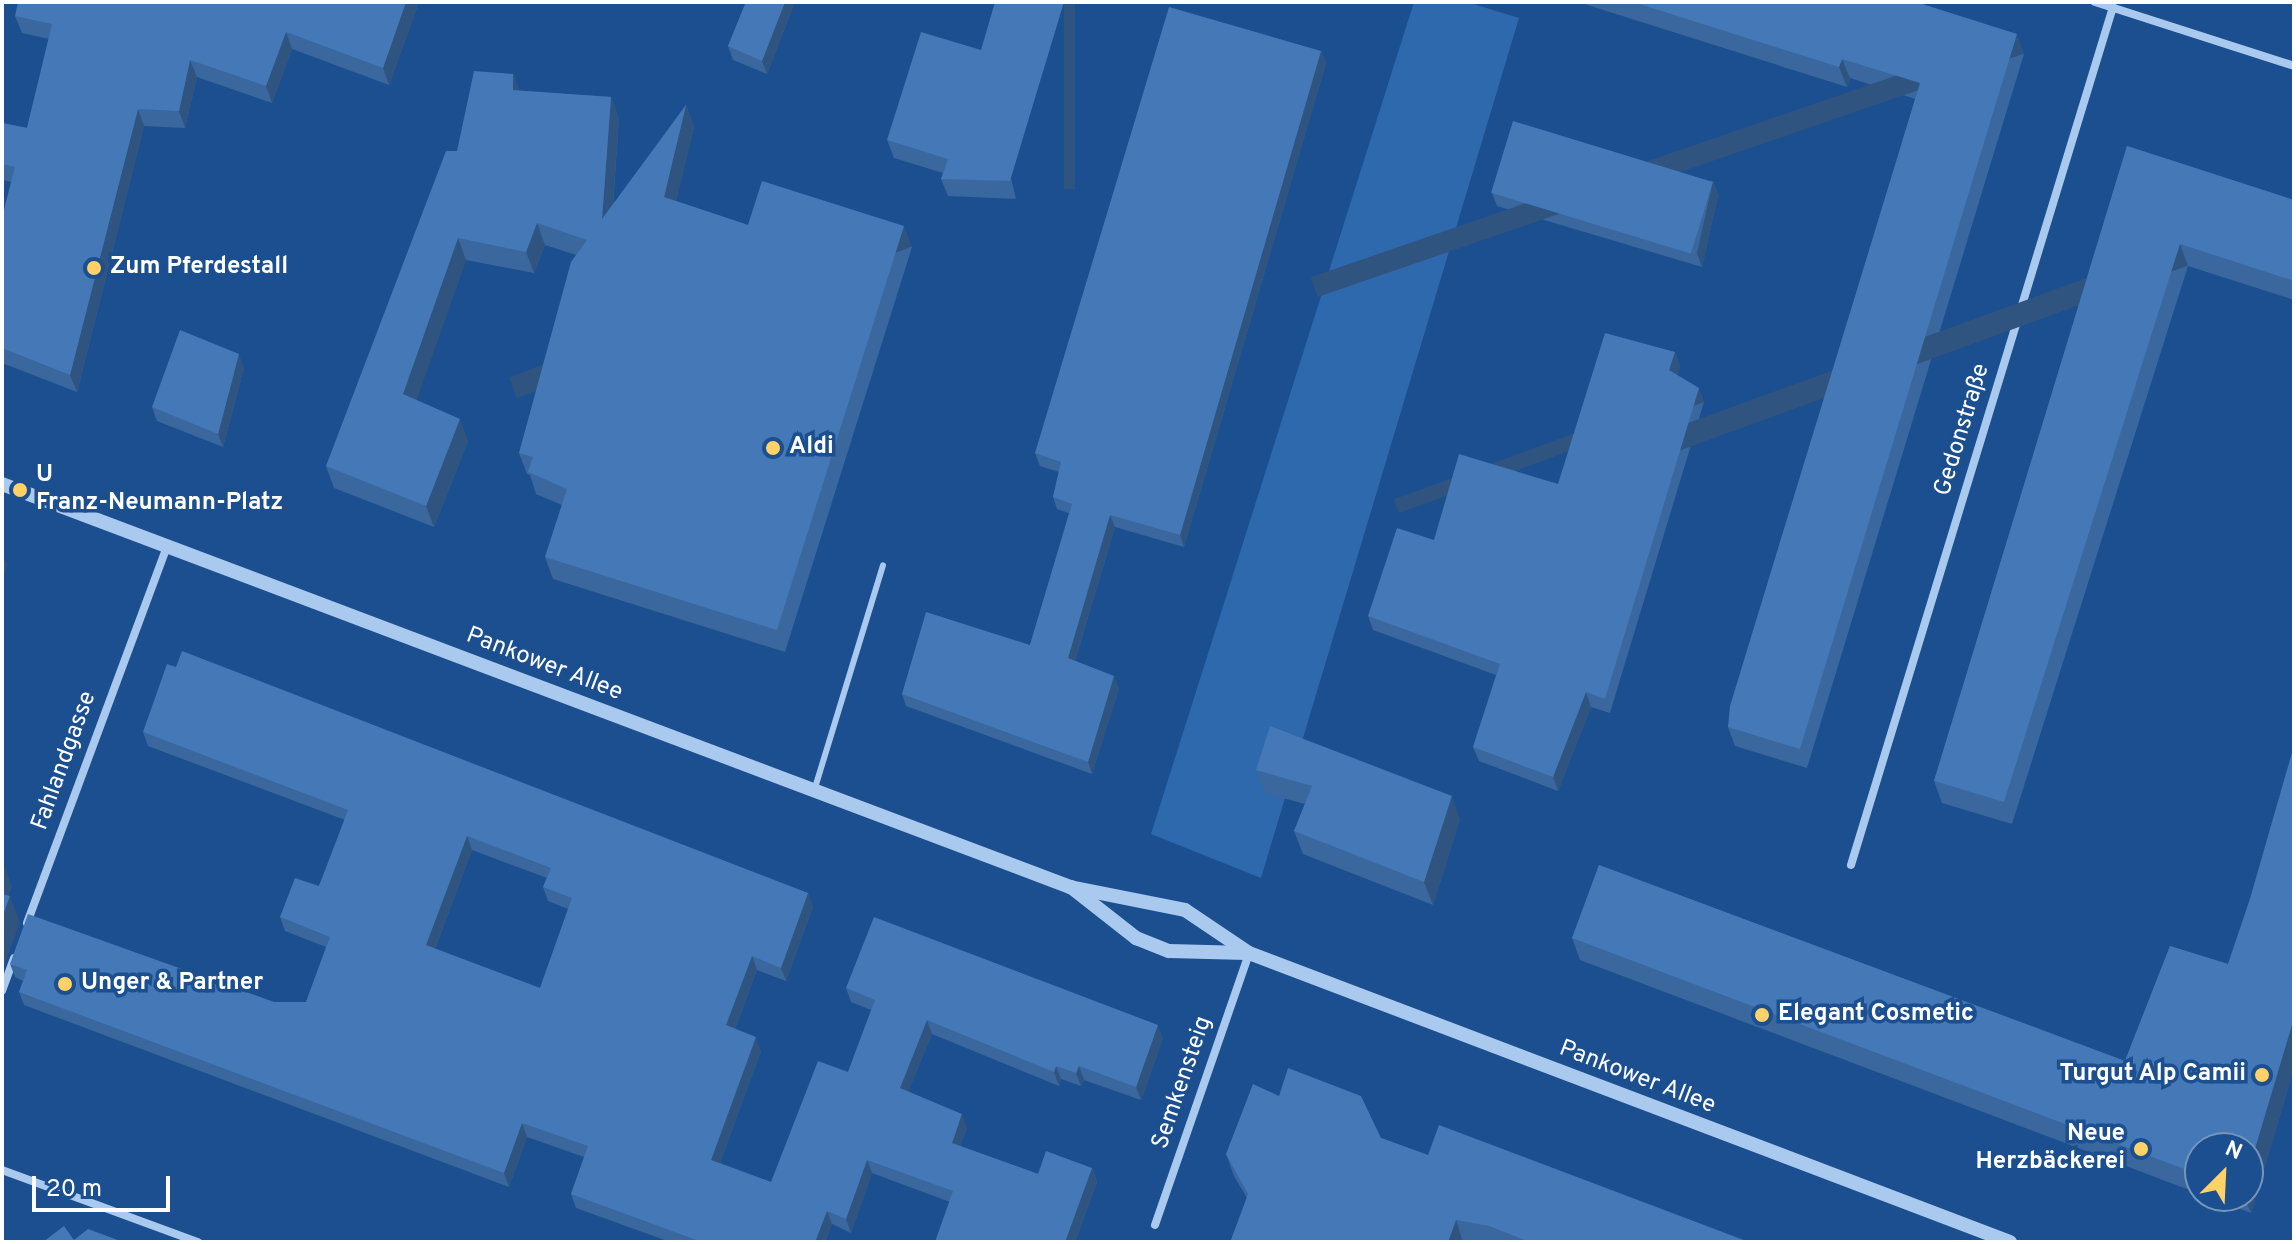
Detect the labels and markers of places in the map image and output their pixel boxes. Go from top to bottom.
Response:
place label: Zum Pferdestall [110,254,288,282]
marker: Zum Pferdestall [85,259,103,277]
place label: Aldi [789,434,834,462]
marker: Aldi [764,439,782,457]
place label: U Franz-Neumann-Platz [36,462,283,518]
marker: U Franz-Neumann-Platz [11,481,29,499]
place label: Unger & Partner [81,970,263,998]
marker: Unger & Partner [56,975,74,993]
place label: Elegant Cosmetic [1778,1001,1974,1029]
marker: Elegant Cosmetic [1753,1006,1771,1024]
place label: Turgut Alp Camii [2059,1061,2246,1089]
marker: Turgut Alp Camii [2253,1066,2271,1084]
place label: Neue Herzbäckerei [1975,1121,2125,1177]
marker: Neue Herzbäckerei [2132,1140,2150,1158]

